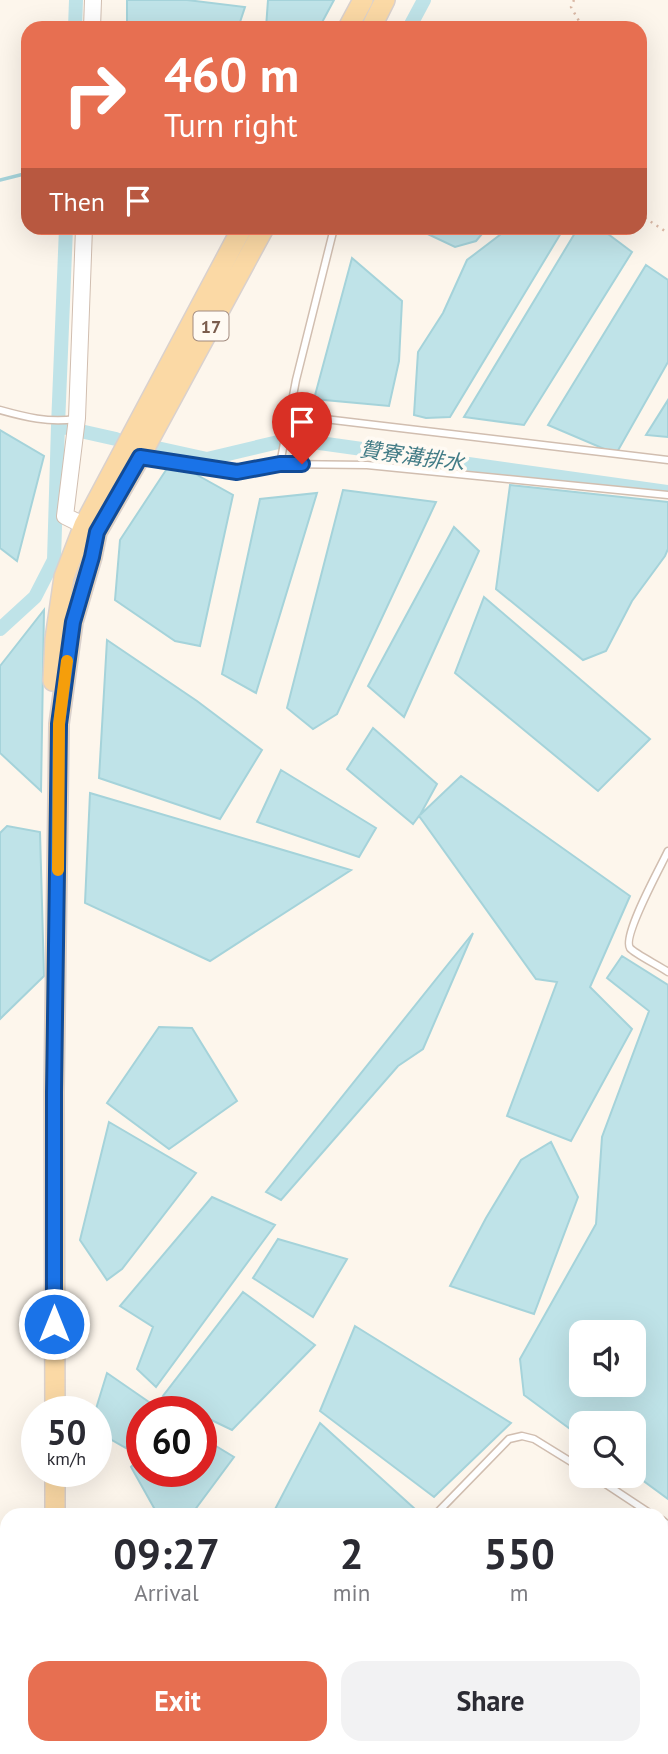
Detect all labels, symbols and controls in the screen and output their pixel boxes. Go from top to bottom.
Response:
text: 460 m [164,42,299,106]
icon: right [49,49,140,140]
text: Turn right [164,104,298,146]
icon: arrive [119,182,157,220]
text: Then [49,185,105,218]
road number: 17 [194,312,228,340]
pin [272,392,332,464]
icon: arrive [283,403,321,441]
water label: 贊寮溝排水 [358,435,467,477]
position arrow [17,1287,91,1361]
map controls [569,1320,646,1488]
button: sound [569,1320,646,1397]
speed limit sign: 60 [126,1396,217,1487]
text: 50 [47,1409,86,1455]
button: search [569,1411,646,1488]
text: km/h [47,1447,86,1470]
text: 09:27 [113,1526,220,1581]
text: 2 [340,1526,363,1581]
text: 550 [483,1526,555,1581]
text: Arrival [134,1578,199,1607]
text: min [333,1578,370,1607]
text: m [510,1578,528,1607]
button: Exit [28,1661,327,1741]
button: Share [341,1661,640,1741]

